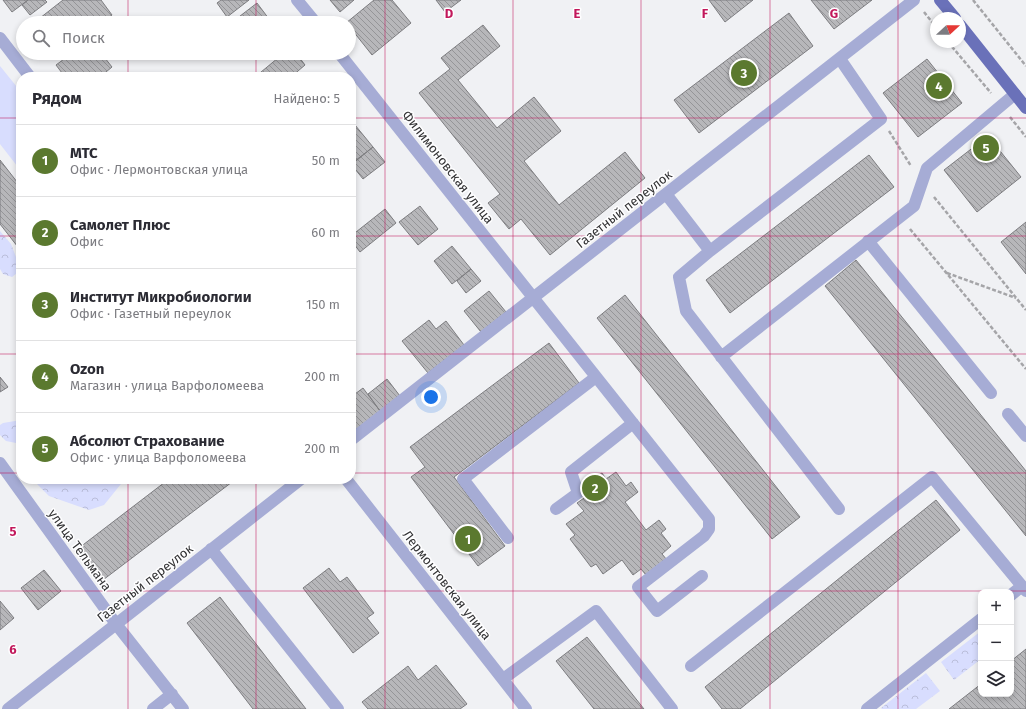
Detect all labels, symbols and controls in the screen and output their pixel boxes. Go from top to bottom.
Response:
text: D [445,6,454,21]
text: E [574,6,581,21]
text: F [702,6,709,21]
text: G [830,6,838,21]
north arrow [930,12,966,48]
search box [16,16,356,60]
icon: search [30,27,52,49]
text: Поиск [62,29,105,47]
pin: 3 [731,58,757,88]
pin: 4 [926,71,952,101]
text: Рядом [32,88,82,109]
text: Найдено: 5 [274,91,340,106]
street label: Филимоновская улица [399,107,497,227]
pin: 5 [973,133,999,163]
text: МТС [70,144,98,162]
text: 1 [42,153,48,168]
text: 50 m [312,153,340,168]
text: Офис · Лермонтовская улица [70,162,248,177]
street label: Газетный переулок [573,167,675,251]
text: Самолет Плюс [70,216,170,234]
text: 2 [42,225,48,240]
text: 60 m [311,225,340,240]
text: Офис [70,234,104,249]
text: Институт Микробиологии [70,288,252,306]
text: 3 [42,297,48,312]
text: 150 m [306,297,340,312]
text: Офис · Газетный переулок [70,306,231,321]
text: Ozon [70,360,104,378]
text: 4 [41,369,49,384]
text: 200 m [304,369,340,384]
text: Магазин · улица Варфоломеева [70,378,264,393]
your location [421,387,441,407]
text: Абсолют Страхование [70,432,225,450]
text: 5 [42,441,48,456]
text: 200 m [304,441,340,456]
text: Офис · улица Варфоломеева [70,450,246,465]
pin: 2 [582,473,608,503]
street label: улица Тельмана [45,506,115,594]
text: 5 [10,524,17,539]
pin: 1 [455,524,481,554]
street label: Лермонтовская улица [400,527,494,643]
street label: Газетный переулок [94,541,196,625]
map controls [978,589,1014,697]
button: + [978,589,1014,625]
button: − [978,625,1014,661]
text: 6 [9,642,17,657]
button: layers [978,661,1014,697]

